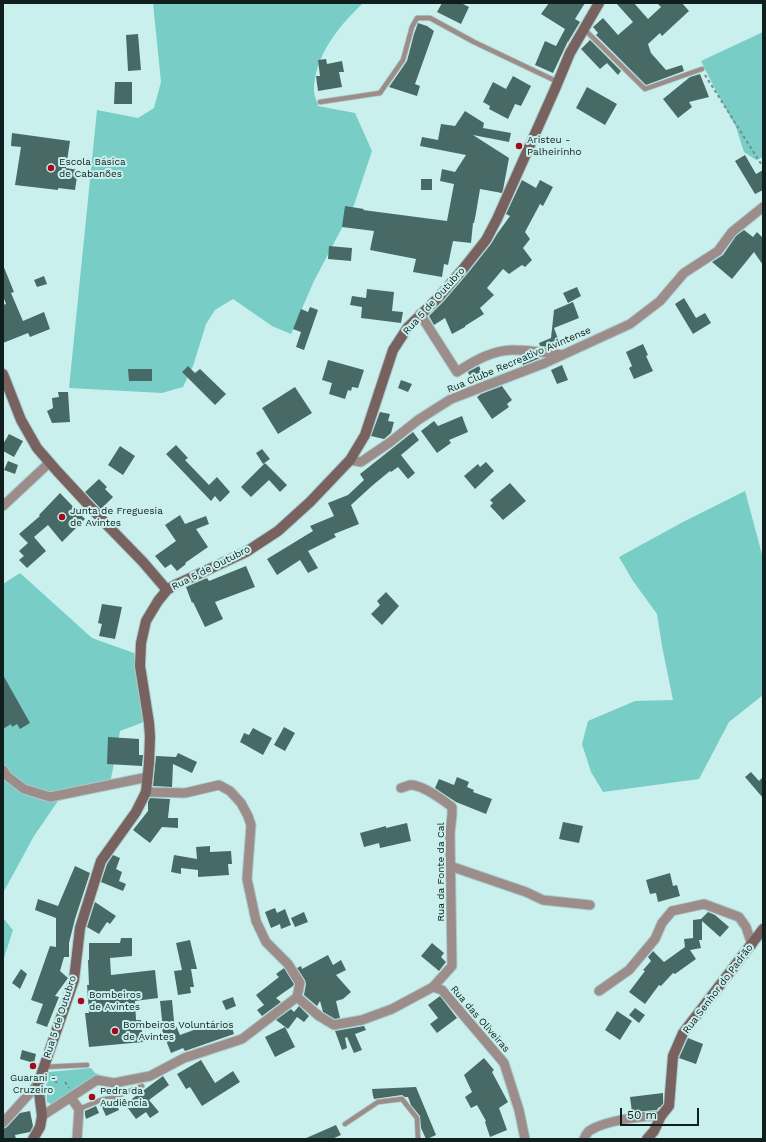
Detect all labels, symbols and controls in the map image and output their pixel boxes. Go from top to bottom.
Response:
place label: Aristeu - Palheirinho [527,134,582,158]
marker: Aristeu - Palheirinho [514,141,524,151]
place label: Escola Básica de Cabanões [59,156,126,180]
marker: Escola Básica de Cabanões [46,163,56,173]
street label: Rua 5 de Outubro [401,265,467,337]
street label: Rua Clube Recreativo Avintense [445,324,593,396]
place label: Junta de Freguesia de Avintes [70,505,163,528]
marker: Junta de Freguesia de Avintes [57,512,67,522]
street label: Rua 5 de Outubro [170,543,252,593]
street label: Rua da Fonte da Cal [435,822,447,922]
street label: Rua Senhor do Padrão [680,942,756,1036]
street label: Rua 5 de Outubro [41,974,79,1060]
street label: Rua das Oliveiras [448,983,512,1055]
place label: Bombeiros de Avintes [89,989,141,1012]
marker: Bombeiros de Avintes [76,996,86,1006]
place label: Bombeiros Voluntários de Avintes [123,1019,234,1042]
marker: Bombeiros Voluntários de Avintes [110,1026,120,1036]
marker: Guarani - Cruzeiro [28,1061,38,1071]
place label: Guarani - Cruzeiro [10,1072,56,1096]
place label: Pedra da Audiência [100,1085,147,1108]
marker: Pedra da Audiência [87,1092,97,1102]
scale bar [622,1100,701,1126]
text: 50 m [627,1108,657,1122]

